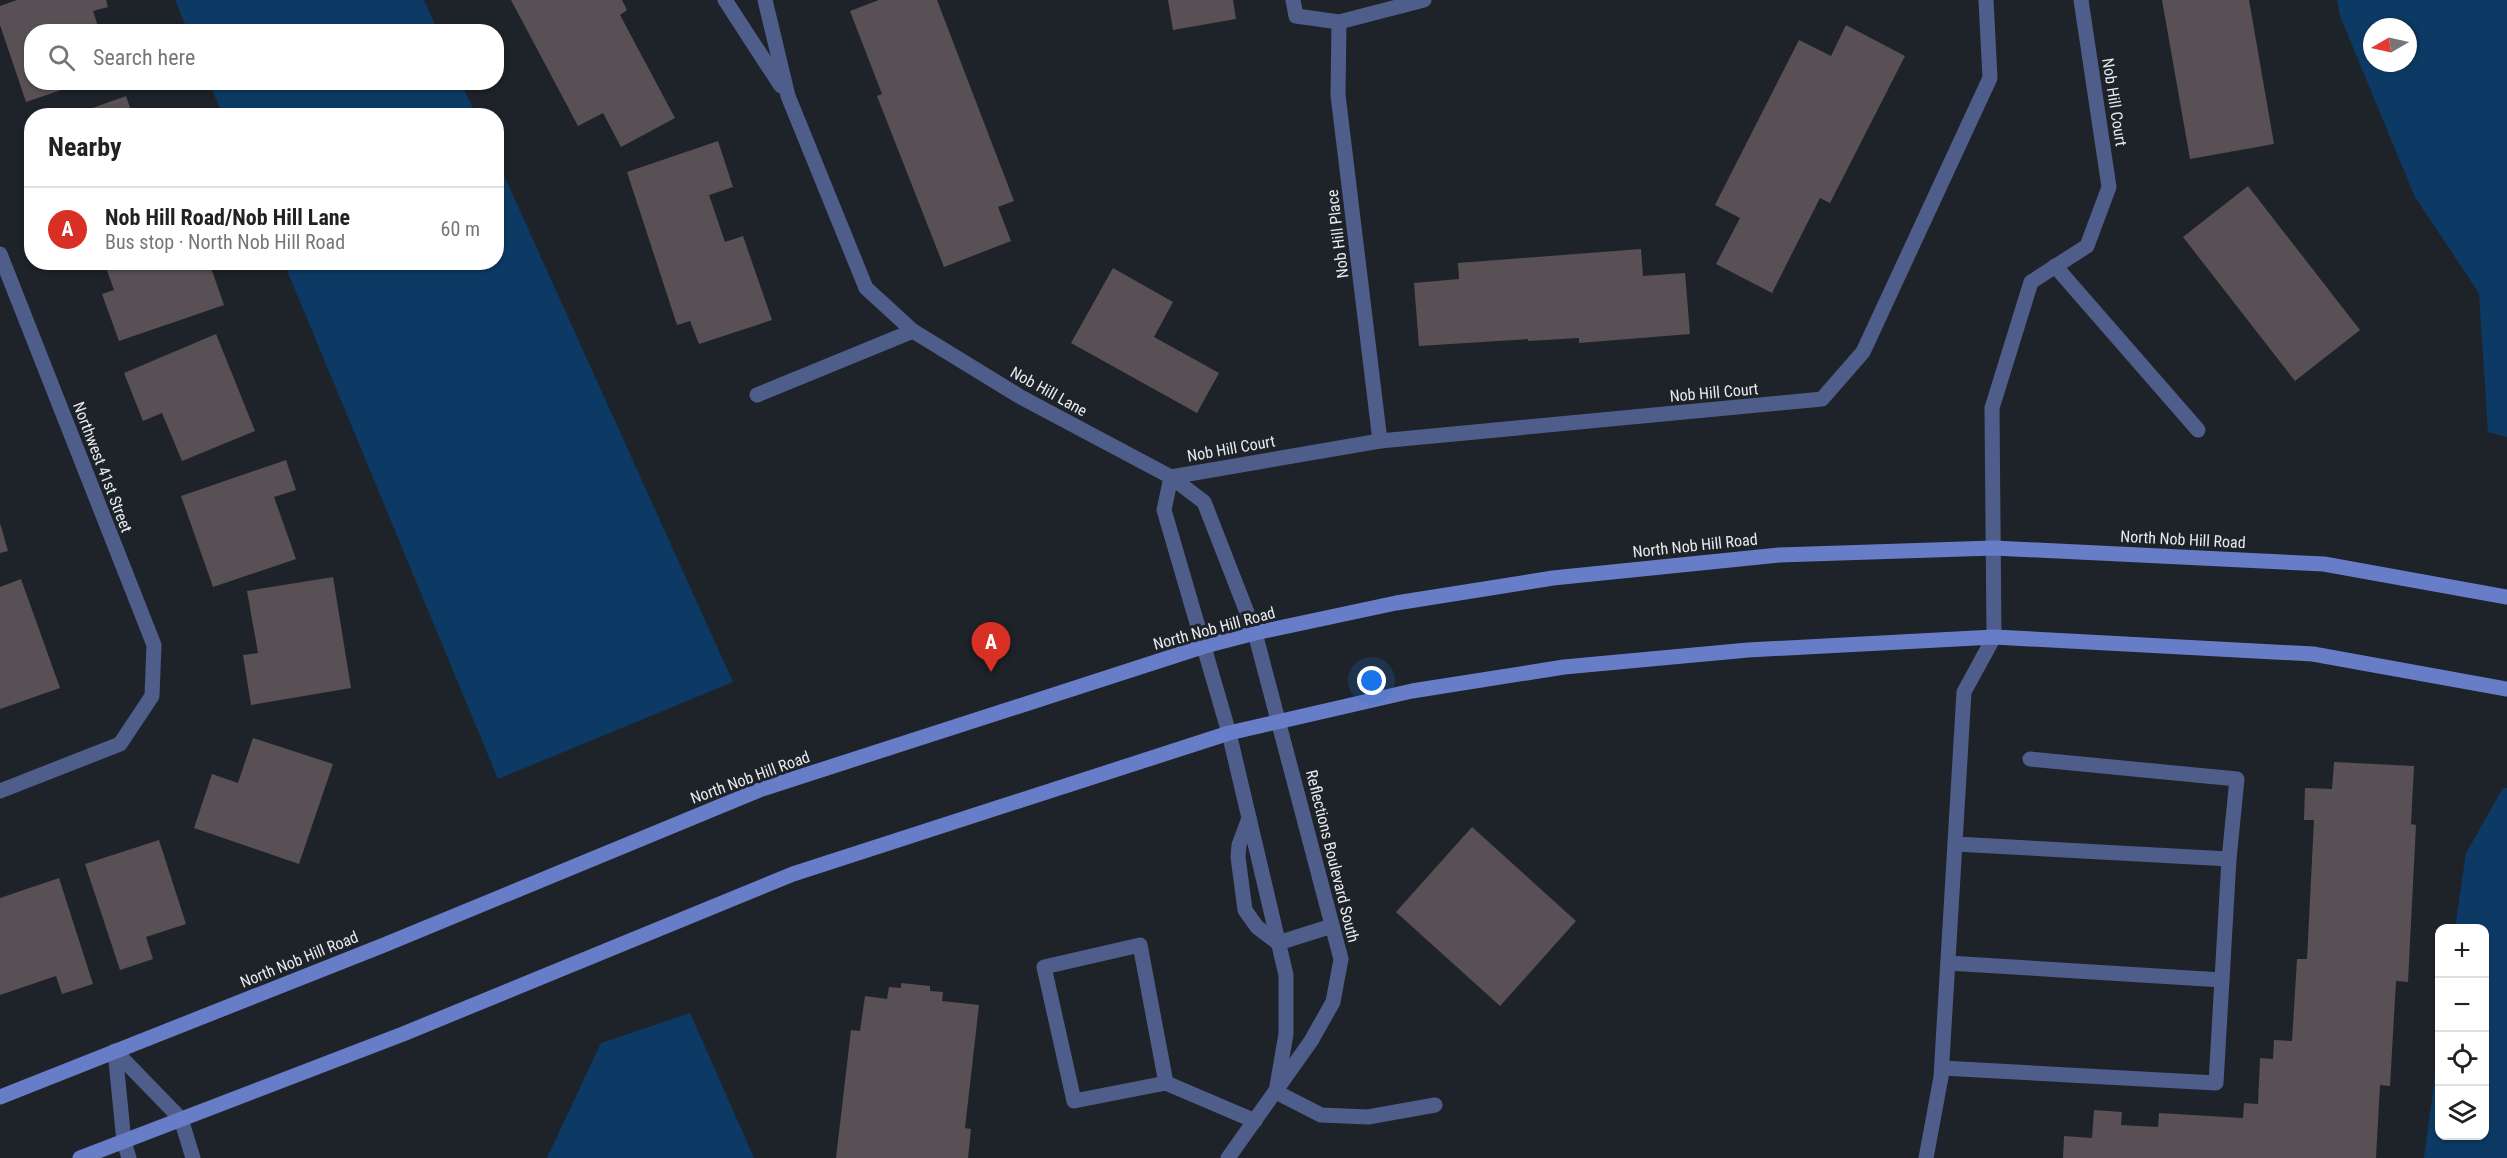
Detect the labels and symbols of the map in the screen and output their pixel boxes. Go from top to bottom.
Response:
north arrow [2363,18,2417,72]
street label: Nob Hill Court [2098,57,2131,148]
street label: Nob Hill Place [1323,189,1352,279]
street label: Nob Hill Lane [1007,363,1090,420]
street label: Nob Hill Court [1669,379,1759,406]
street label: Northwest 41st Street [69,399,136,535]
street label: Nob Hill Court [1186,431,1277,466]
street label: North Nob Hill Road [2120,527,2246,552]
street label: North Nob Hill Road [1632,529,1758,562]
street label: North Nob Hill Road [1151,603,1277,654]
pin: A [972,622,1010,672]
your location [1357,666,1386,695]
street label: North Nob Hill Road [688,747,812,808]
street label: Reflections Boulevard South [1302,768,1363,944]
street label: North Nob Hill Road [237,927,361,992]

